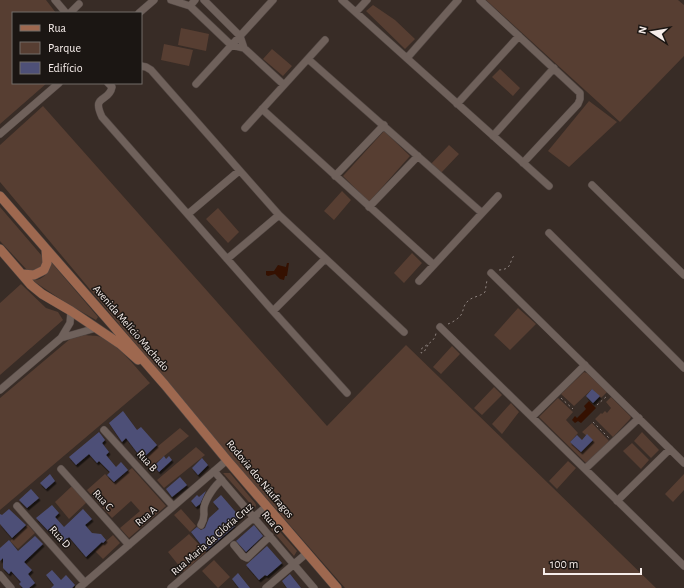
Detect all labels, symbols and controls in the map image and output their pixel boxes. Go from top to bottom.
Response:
legend [12,12,142,84]
north arrow [632,12,672,52]
text: Rua [48,22,67,34]
text: N [637,25,649,35]
text: Parque [48,42,81,54]
text: Edifício [48,62,83,74]
street label: Avenida Melício Machado [91,283,171,373]
street label: Rodovia dos Náufragos [224,438,296,520]
street label: Rua B [135,448,159,474]
street label: Rua C [91,487,115,513]
street label: Rua Maria da Glória Cruz [169,500,255,577]
street label: Rua A [133,503,159,528]
street label: Rua G [260,509,284,535]
street label: Rua D [47,524,73,550]
scale bar [544,550,641,576]
text: 100 m [550,558,578,570]

